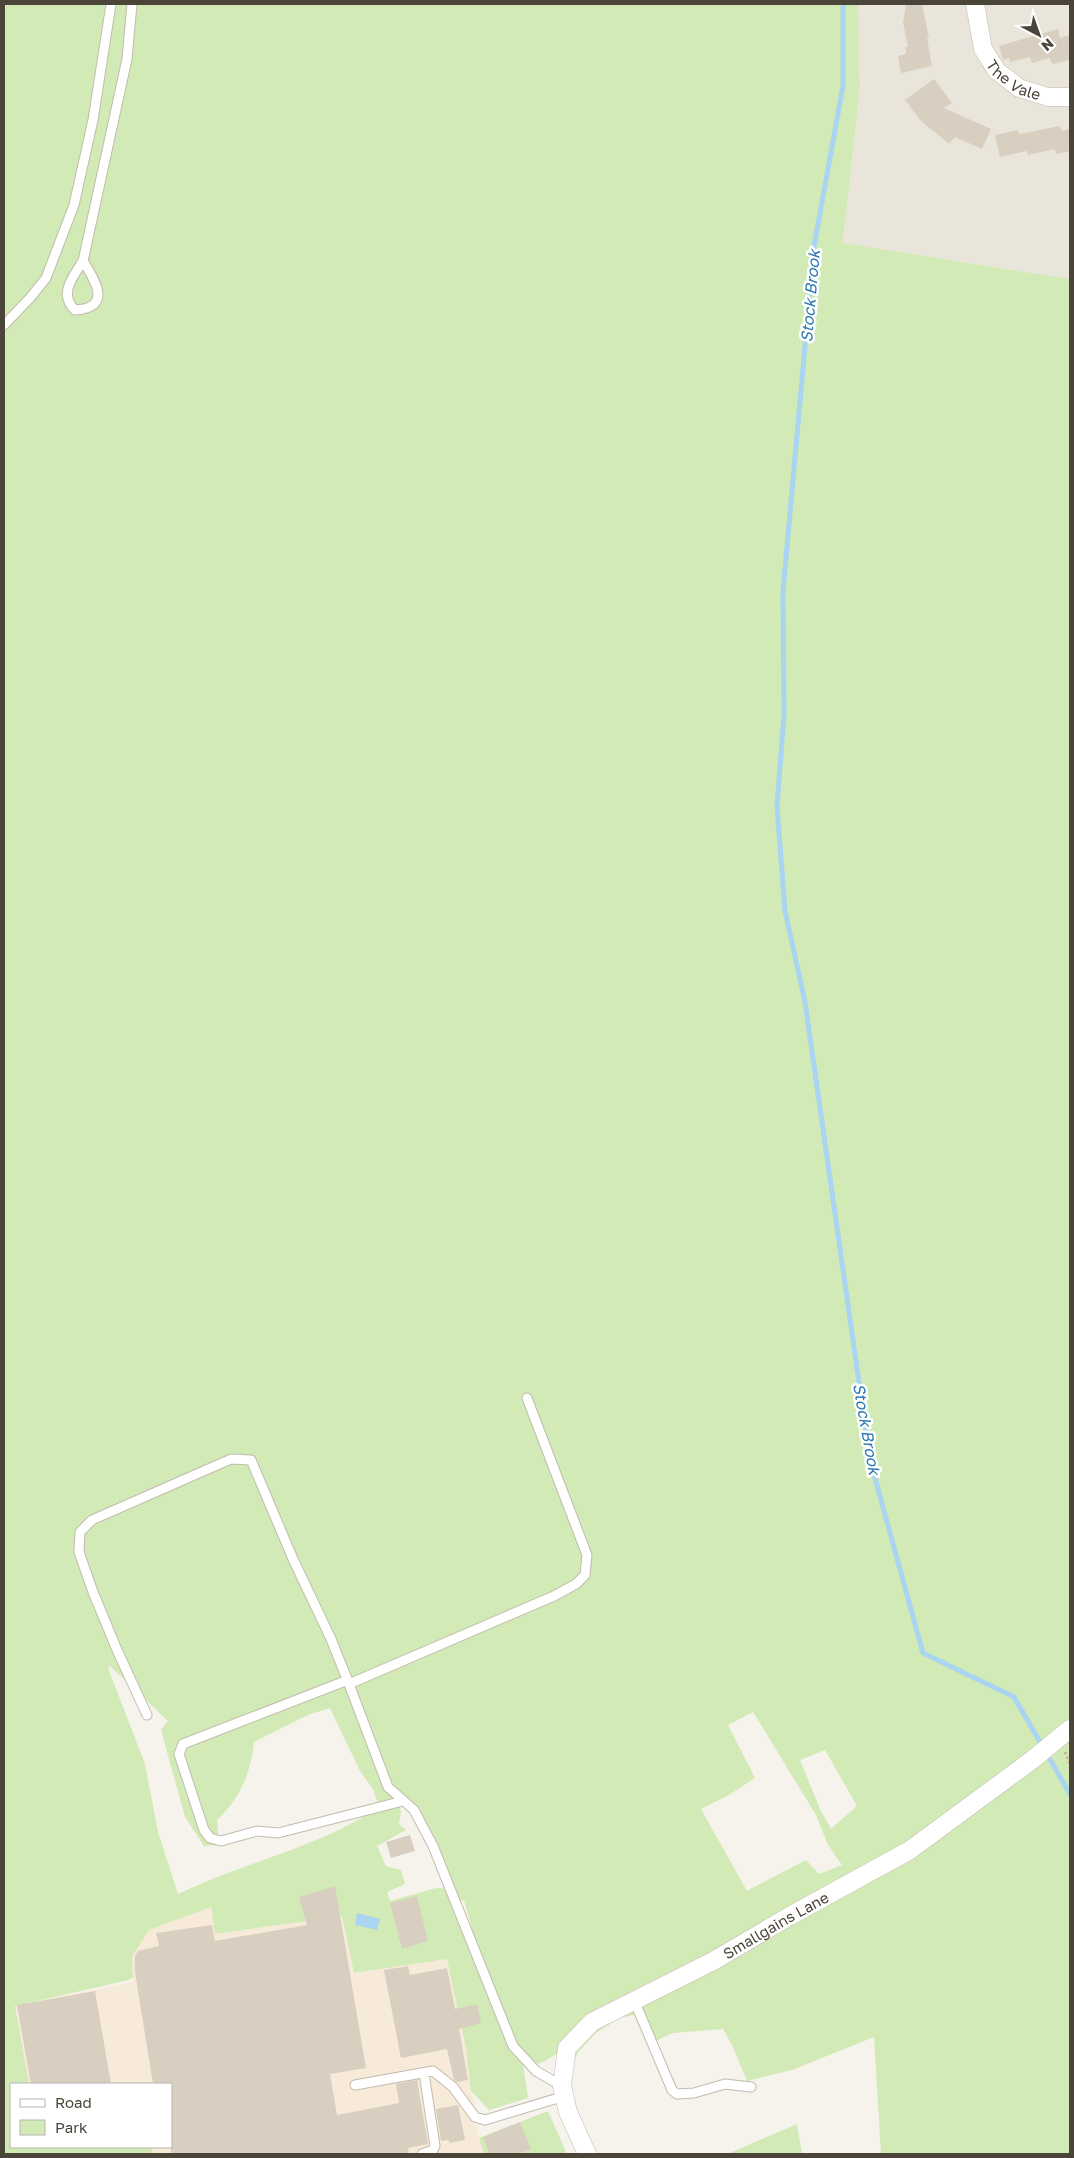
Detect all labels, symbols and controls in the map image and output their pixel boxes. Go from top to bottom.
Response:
north arrow [1014,10,1064,60]
text: N [1038,35,1057,55]
street label: The Vale [983,56,1043,103]
water label: Stock Brook [796,247,824,343]
water label: Stock Brook [849,1382,885,1478]
street label: Smallgains Lane [720,1887,832,1962]
legend [10,2083,172,2148]
text: Road [55,2093,92,2111]
text: Park [55,2118,88,2136]

